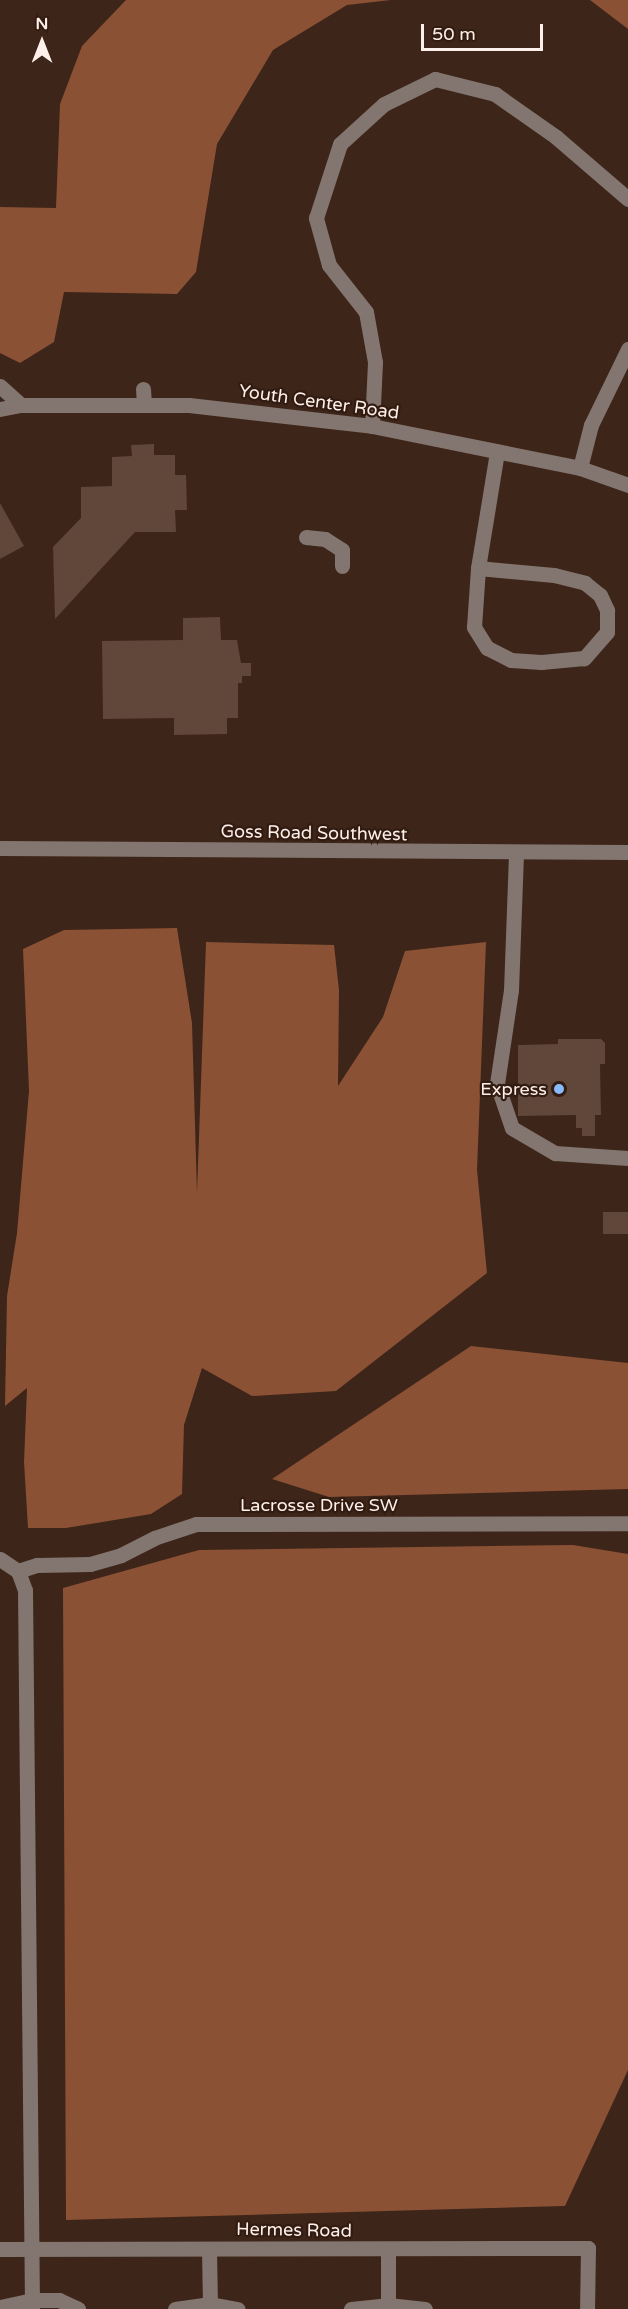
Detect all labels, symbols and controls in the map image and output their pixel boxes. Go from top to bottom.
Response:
north arrow [12,12,72,72]
scale bar [424,12,546,50]
text: N [36,14,48,34]
text: 50 m [432,23,476,45]
street label: Youth Center Road [238,380,400,424]
street label: Goss Road Southwest [220,821,408,845]
place label: Express [480,1078,547,1100]
marker: Express [552,1082,566,1096]
street label: Lacrosse Drive SW [240,1494,398,1516]
street label: Hermes Road [236,2218,352,2242]

